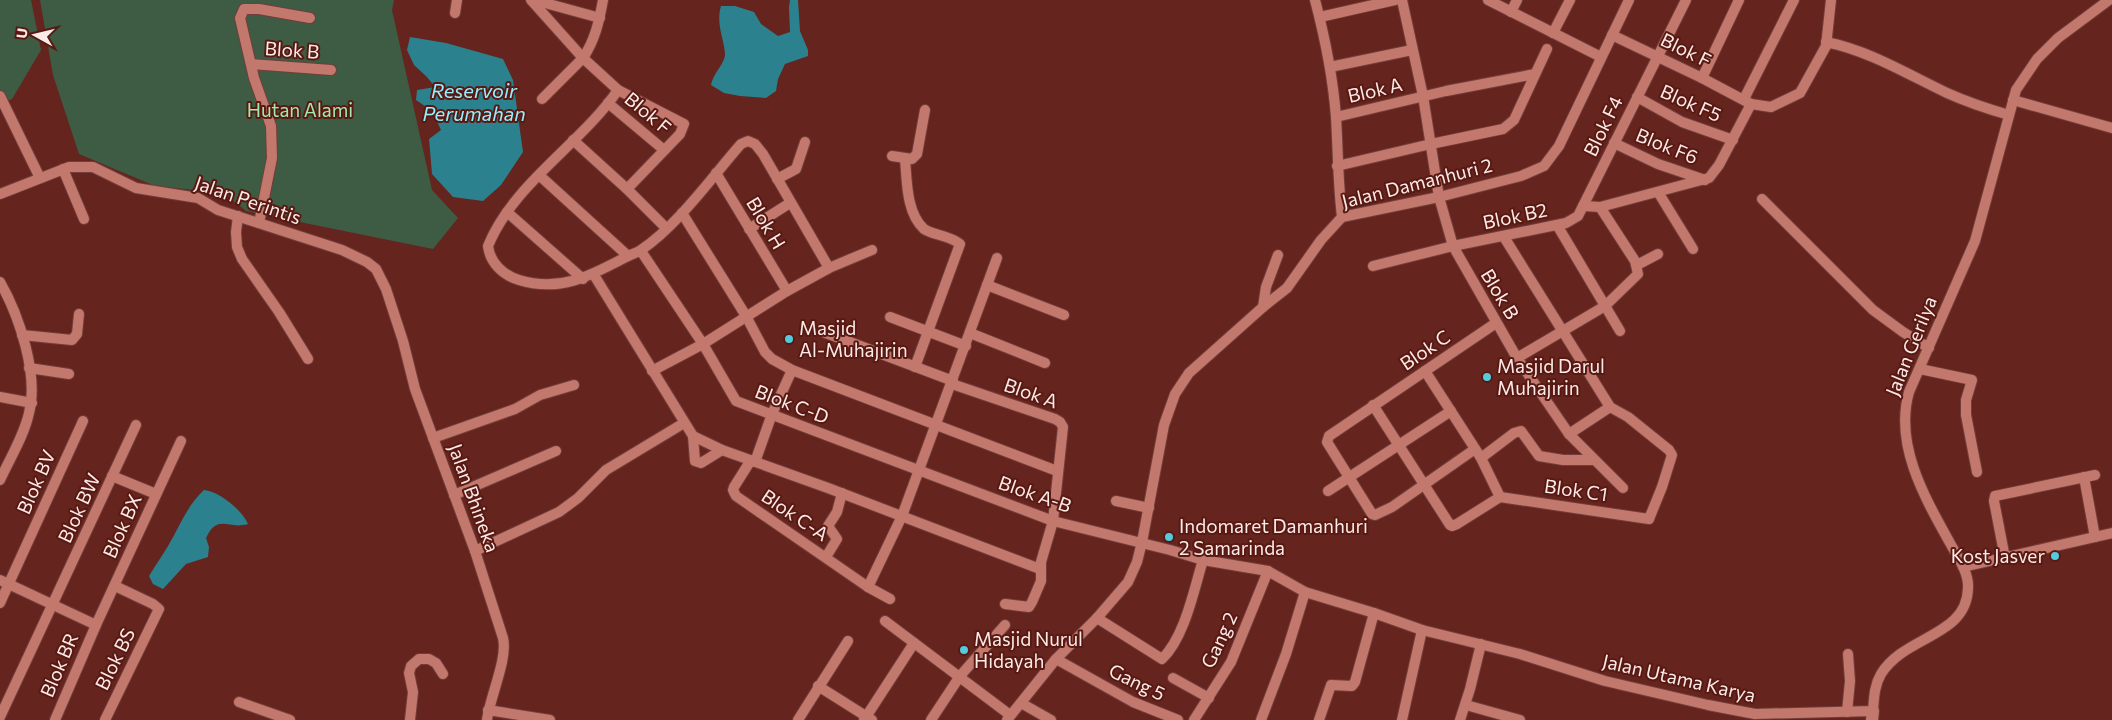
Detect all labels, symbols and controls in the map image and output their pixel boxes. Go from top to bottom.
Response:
north arrow [10,10,60,60]
text: U [13,27,31,39]
street label: Blok F [1657,28,1715,72]
street label: Blok B [264,36,320,63]
street label: Blok A [1345,72,1405,107]
water label: Reservoir Perumahan [422,78,526,125]
street label: Blok F5 [1657,79,1725,126]
street label: Blok F [621,87,676,139]
street label: Blok F4 [1578,92,1627,160]
park label: Hutan Alami [247,98,353,121]
street label: Blok F6 [1633,123,1702,168]
street label: Jalan Damanhuri 2 [1339,153,1494,212]
street label: Jalan Perintis [192,171,304,228]
street label: Blok H [742,193,791,253]
street label: Blok B2 [1481,197,1549,234]
street label: Blok B [1476,264,1524,323]
street label: Jalan Gerilya [1880,293,1941,399]
place label: Masjid Al-Muhajirin [799,316,908,361]
street label: Blok C [1395,325,1454,375]
marker: Masjid Al-Muhajirin [783,333,795,345]
place label: Masjid Darul Muhajirin [1497,354,1605,399]
marker: Masjid Darul Muhajirin [1481,371,1493,383]
street label: Blok A [1001,373,1061,412]
street label: Blok C-D [752,379,832,428]
street label: Jalan Bhineka [444,440,505,555]
street label: Blok BV [11,446,60,517]
street label: Blok BW [52,469,105,546]
street label: Blok A-B [996,470,1075,517]
street label: Blok C1 [1543,474,1609,505]
street label: Blok C-A [757,484,833,545]
street label: Blok BX [97,490,146,561]
place label: Indomaret Damanhuri 2 Samarinda [1179,514,1368,559]
marker: Indomaret Damanhuri 2 Samarinda [1163,531,1175,543]
place label: Kost Jasver [1951,544,2045,567]
marker: Kost Jasver [2049,550,2061,562]
street label: Gang 2 [1196,608,1241,671]
street label: Blok BS [90,624,139,693]
place label: Masjid Nurul Hidayah [974,627,1083,672]
street label: Blok BR [35,629,82,700]
marker: Masjid Nurul Hidayah [958,644,970,656]
street label: Jalan Utama Karya [1600,649,1758,706]
street label: Gang 5 [1105,658,1169,705]

